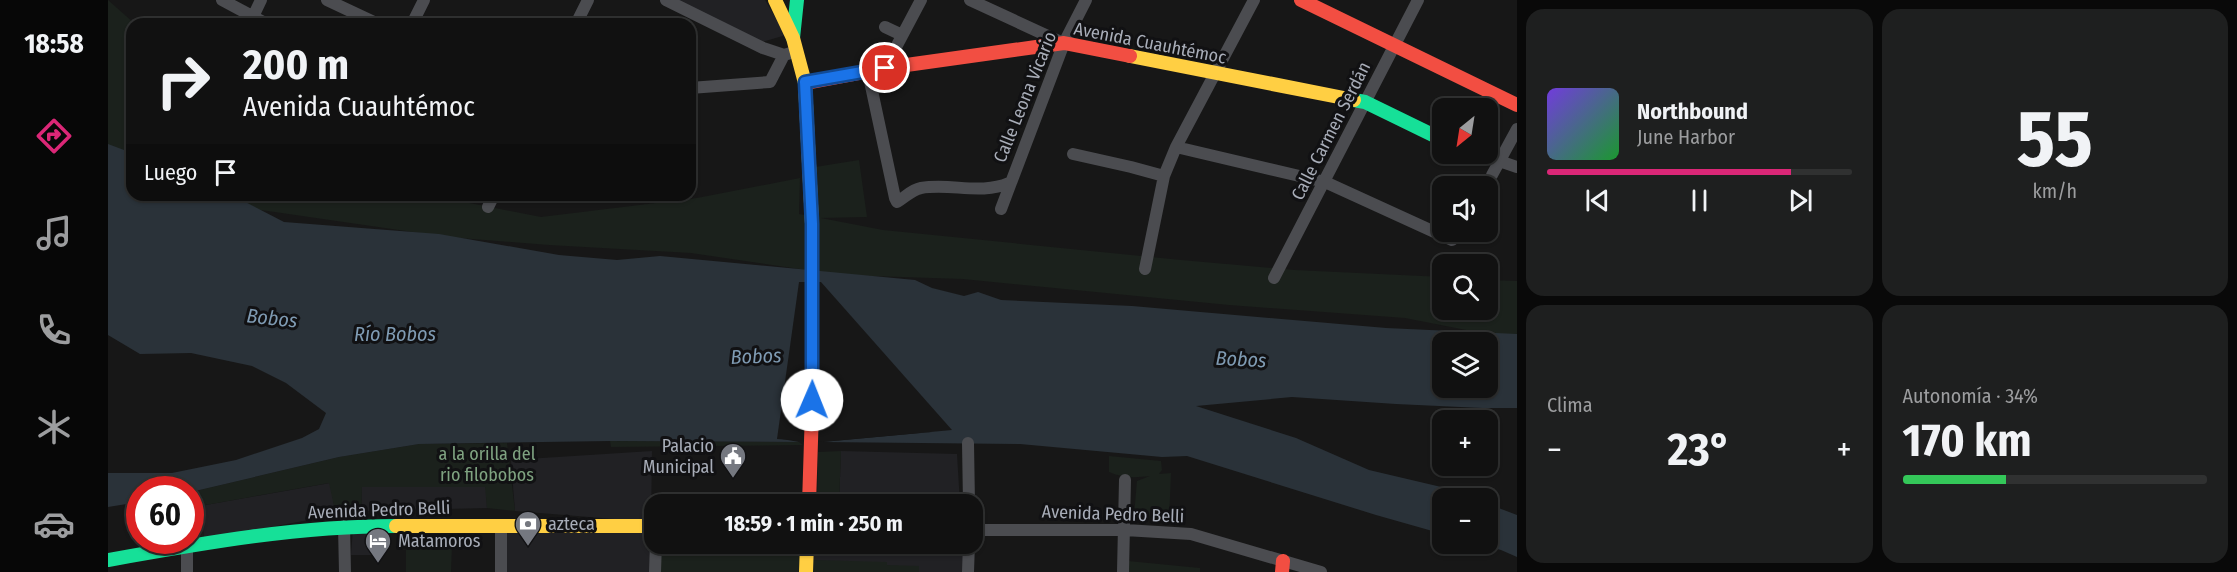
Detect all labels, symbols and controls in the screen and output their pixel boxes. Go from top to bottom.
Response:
street label: Avenida Cuauhtémoc [1072,17,1228,69]
text: 18:58 [24,28,84,60]
street label: Calle Leona Vicario [989,28,1061,166]
text: 200 m [243,40,349,90]
icon: right [144,42,222,120]
pin [859,42,910,93]
icon: arrive [868,51,901,84]
street label: Calle Carmen Serdán [1287,58,1375,204]
text: Avenida Cuauhtémoc [243,91,475,123]
text: 55 [2017,93,2093,187]
north arrow [1432,98,1498,164]
map controls [1432,98,1498,554]
text: Northbound [1637,98,1748,125]
icon: directions [33,115,75,157]
text: June Harbor [1637,125,1735,149]
icon: arrive [209,156,242,189]
text: Luego [144,159,197,186]
button: sound [1432,176,1498,242]
text: km/h [2032,179,2077,203]
icon: previous [1581,184,1614,217]
icon: pause [1683,184,1716,217]
icon: next [1784,184,1817,217]
icon: music [33,212,75,254]
button: search [1432,254,1498,320]
water label: Bobos [245,303,299,333]
icon: phone [33,309,75,351]
water label: Río Bobos [354,322,436,346]
button: layers [1432,332,1498,398]
water label: Bobos [730,343,782,369]
water label: Bobos [1215,346,1268,372]
position arrow [780,368,844,432]
text: Autonomía · 34% [1903,384,2038,408]
text: Clima [1547,393,1592,417]
icon: climate [33,406,75,448]
button: + [1432,410,1498,476]
text: 170 km [1903,414,2031,468]
text: 23° [1668,423,1731,477]
text: − [1547,430,1562,470]
text: + [1836,430,1851,470]
place label: Palacio Municipal [643,435,714,478]
public building icon: Palacio Municipal [718,441,748,479]
park label: a la orilla del rio filobobos [439,443,536,486]
speed limit sign: 60 [126,476,204,554]
button: − [1432,488,1498,554]
street label: Avenida Pedro Belli [307,497,451,523]
street label: Avenida Pedro Belli [1041,501,1185,527]
icon: car [33,503,75,545]
bank icon: azteca [513,509,543,547]
text: 18:59 · 1 min · 250 m [724,510,903,537]
place label: azteca [548,513,595,535]
hotel icon: Matamoros [363,526,393,564]
place label: Matamoros [398,530,481,552]

